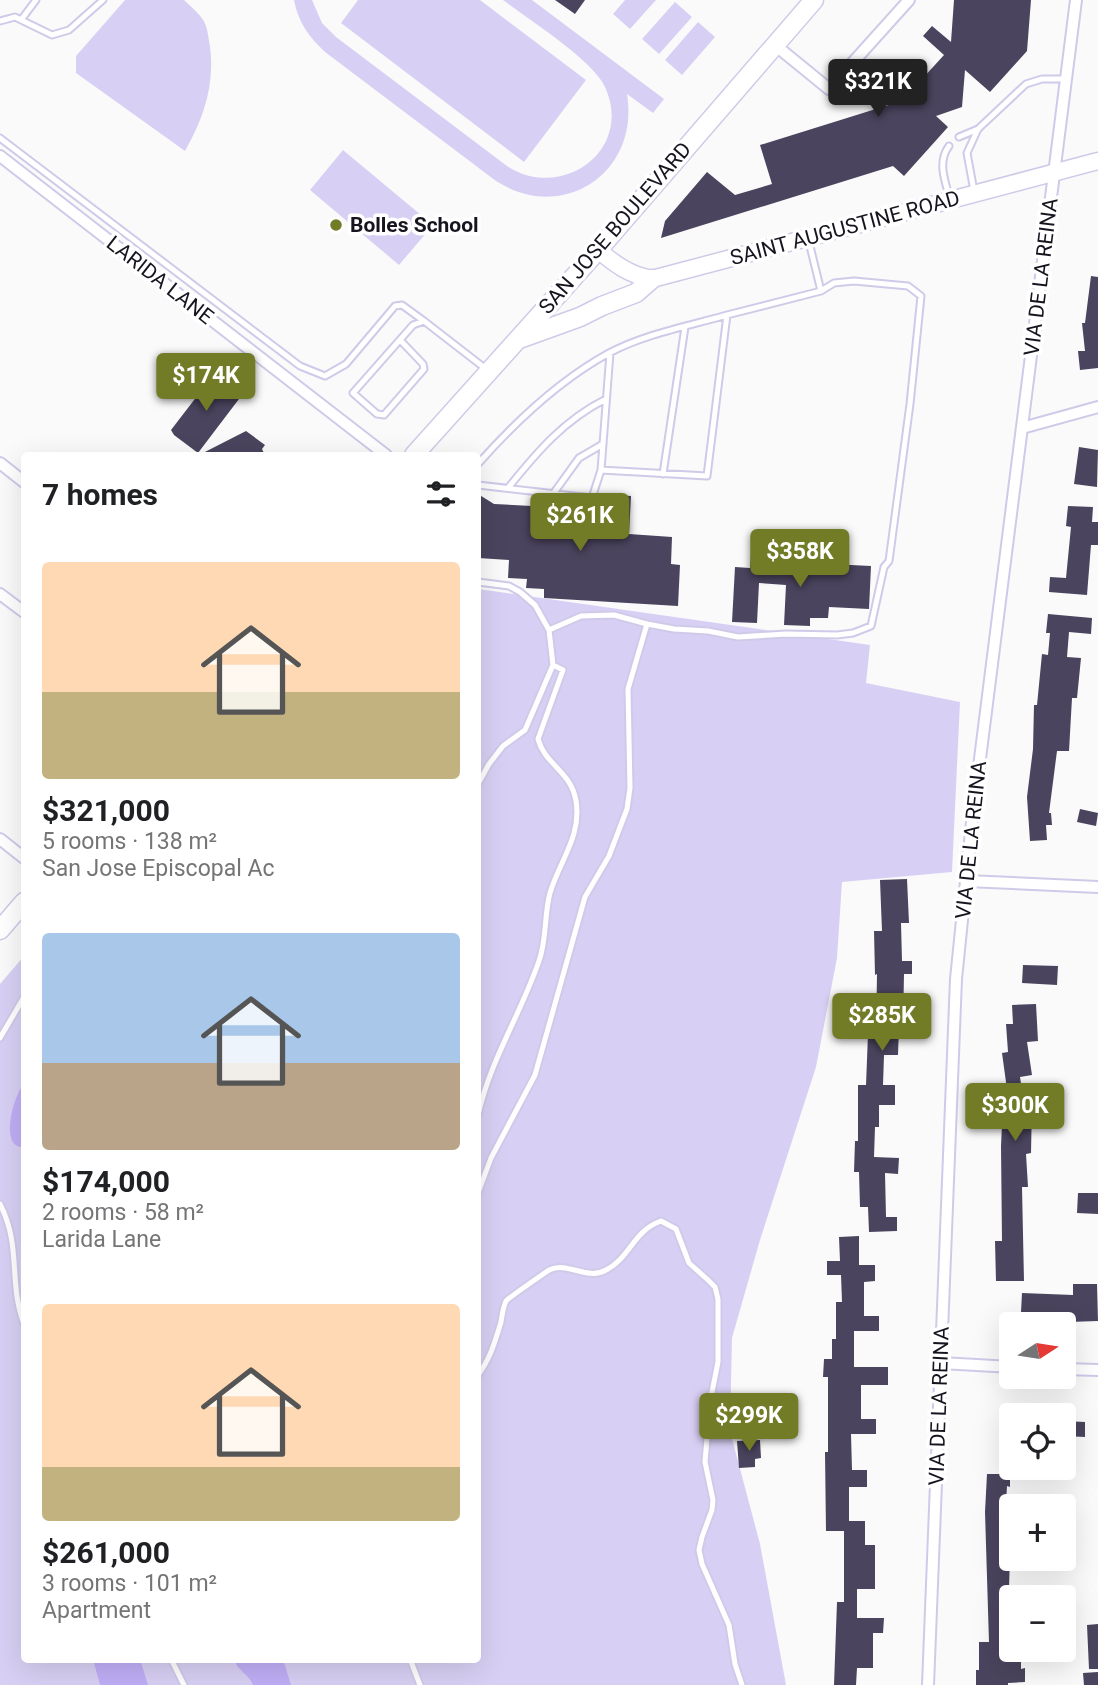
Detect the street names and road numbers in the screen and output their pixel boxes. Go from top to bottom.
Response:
street label: SAN JOSE BOULEVARD [534,137,696,319]
street label: SAINT AUGUSTINE ROAD [728,186,962,270]
street label: VIA DE LA REINA [1019,196,1063,357]
street label: LARIDA LANE [102,231,218,329]
street label: VIA DE LA REINA [951,759,991,920]
street label: VIA DE LA REINA [924,1326,954,1486]

